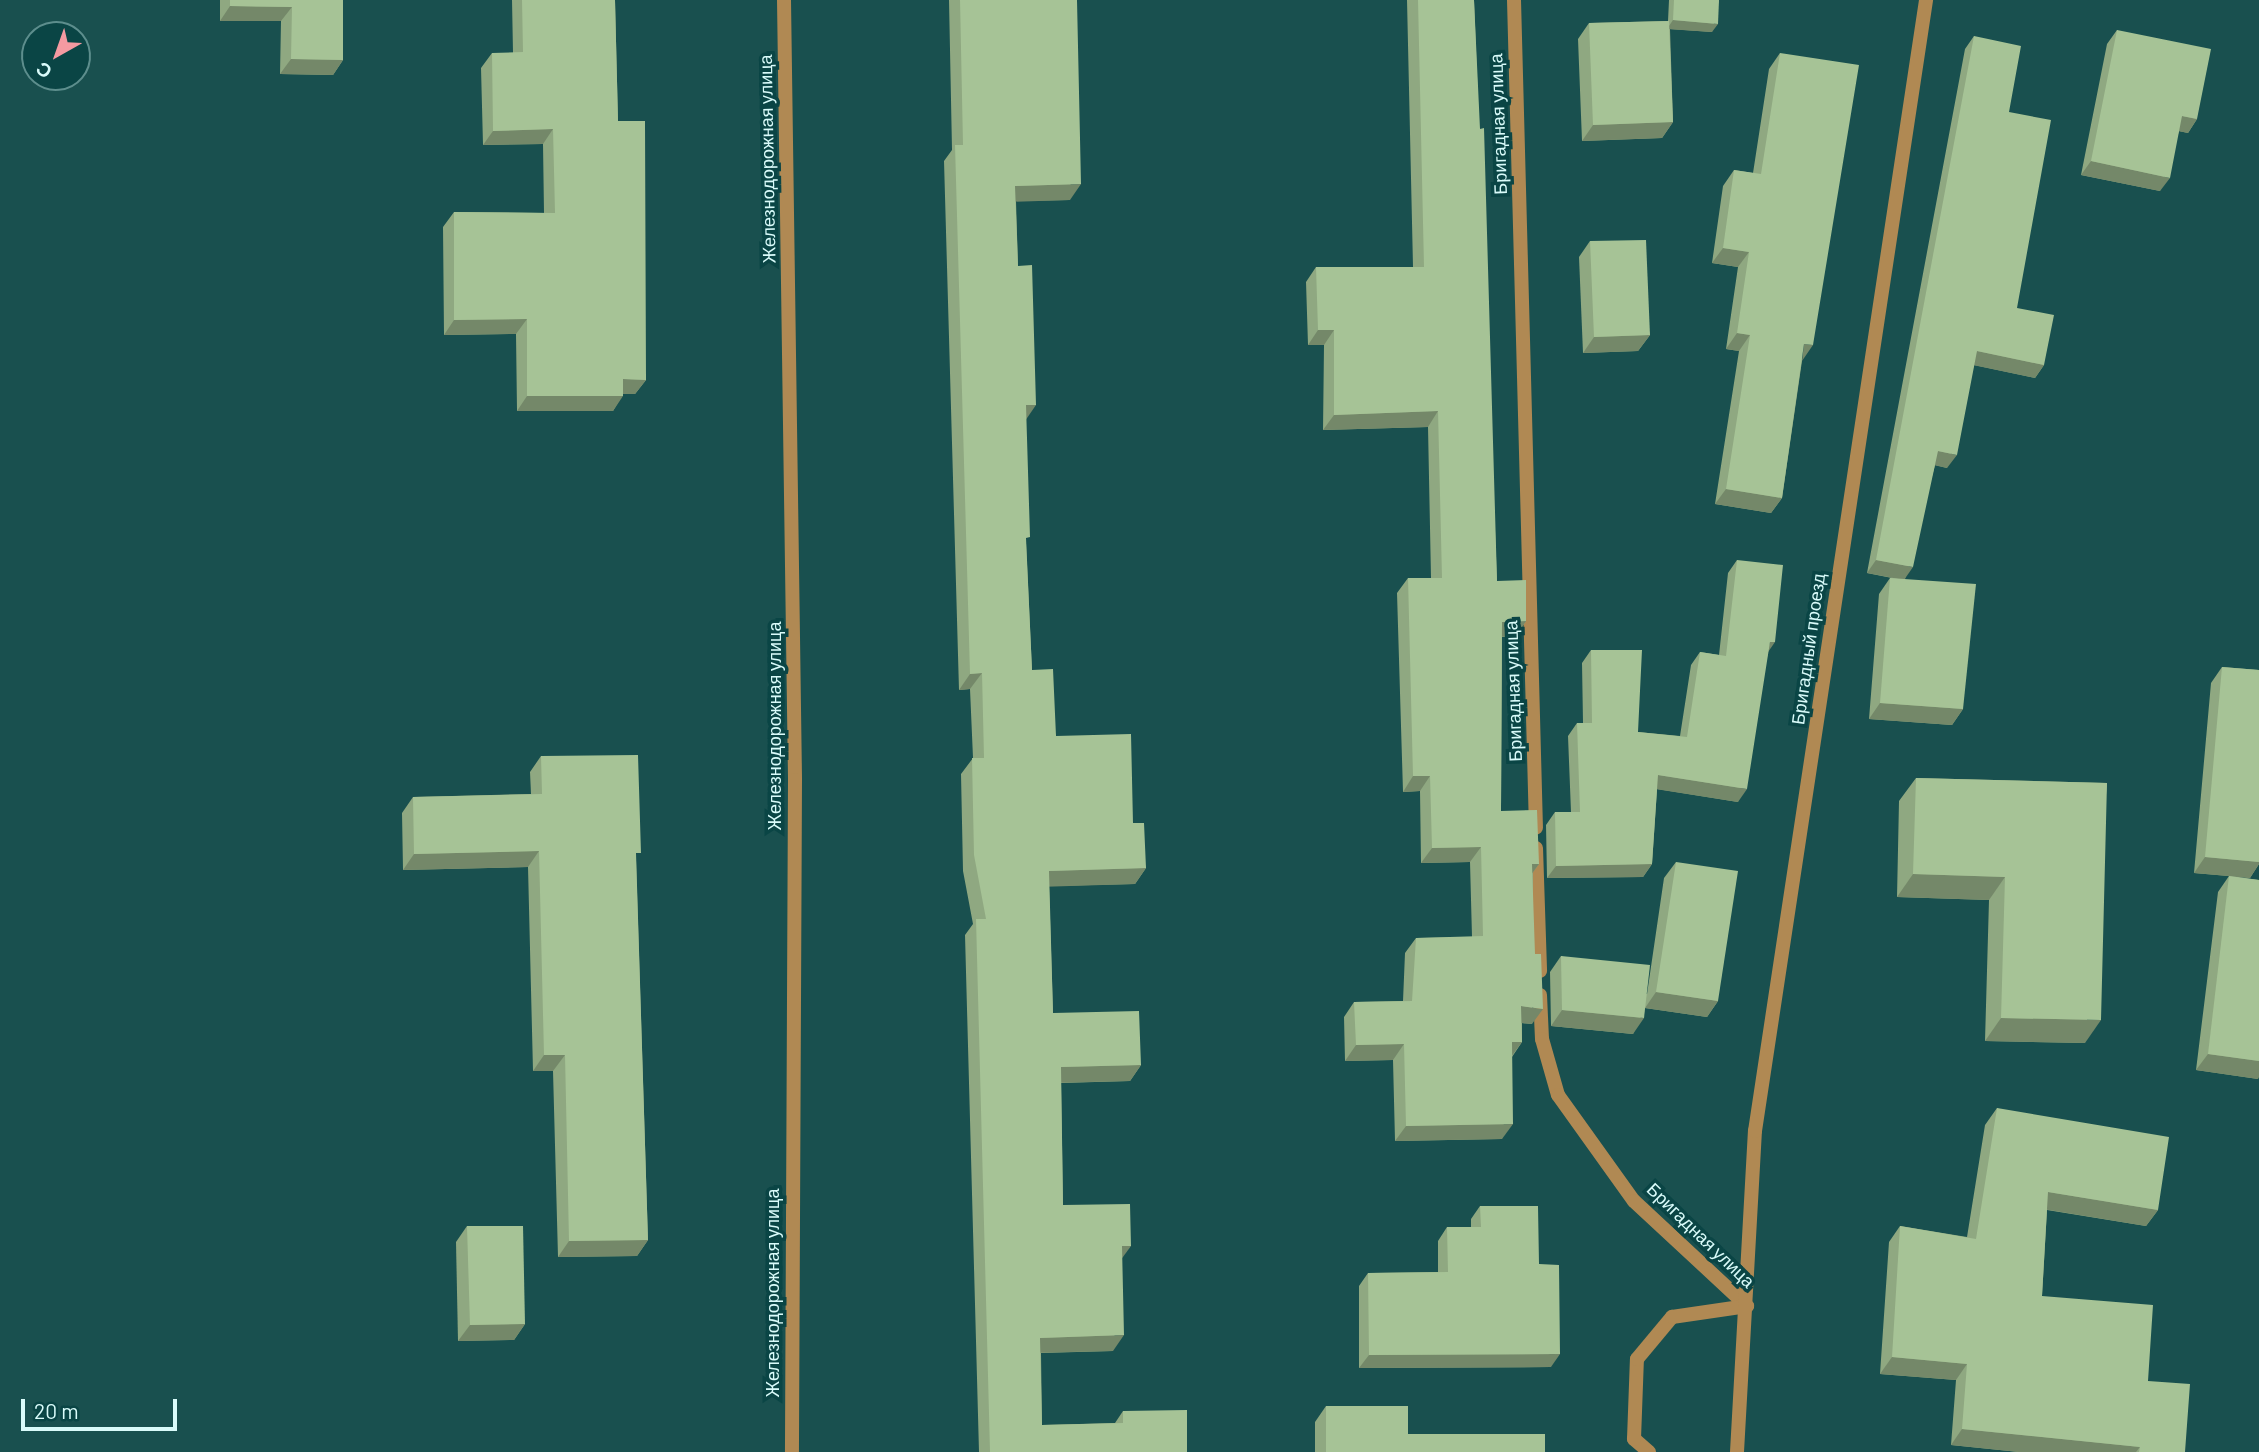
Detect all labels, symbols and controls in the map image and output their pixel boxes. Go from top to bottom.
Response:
north arrow [21,21,91,91]
street label: Бригадная улица [1485,53,1511,195]
street label: Железнодорожная улица [754,54,780,264]
text: С [31,58,56,84]
street label: Бригадный проезд [1787,572,1829,726]
street label: Бригадная улица [1500,620,1526,762]
street label: Железнодорожная улица [763,622,785,830]
street label: Бригадная улица [1643,1178,1759,1292]
street label: Железнодорожная улица [761,1189,783,1397]
scale bar [24,1386,180,1430]
text: 20 m [34,1398,79,1423]

